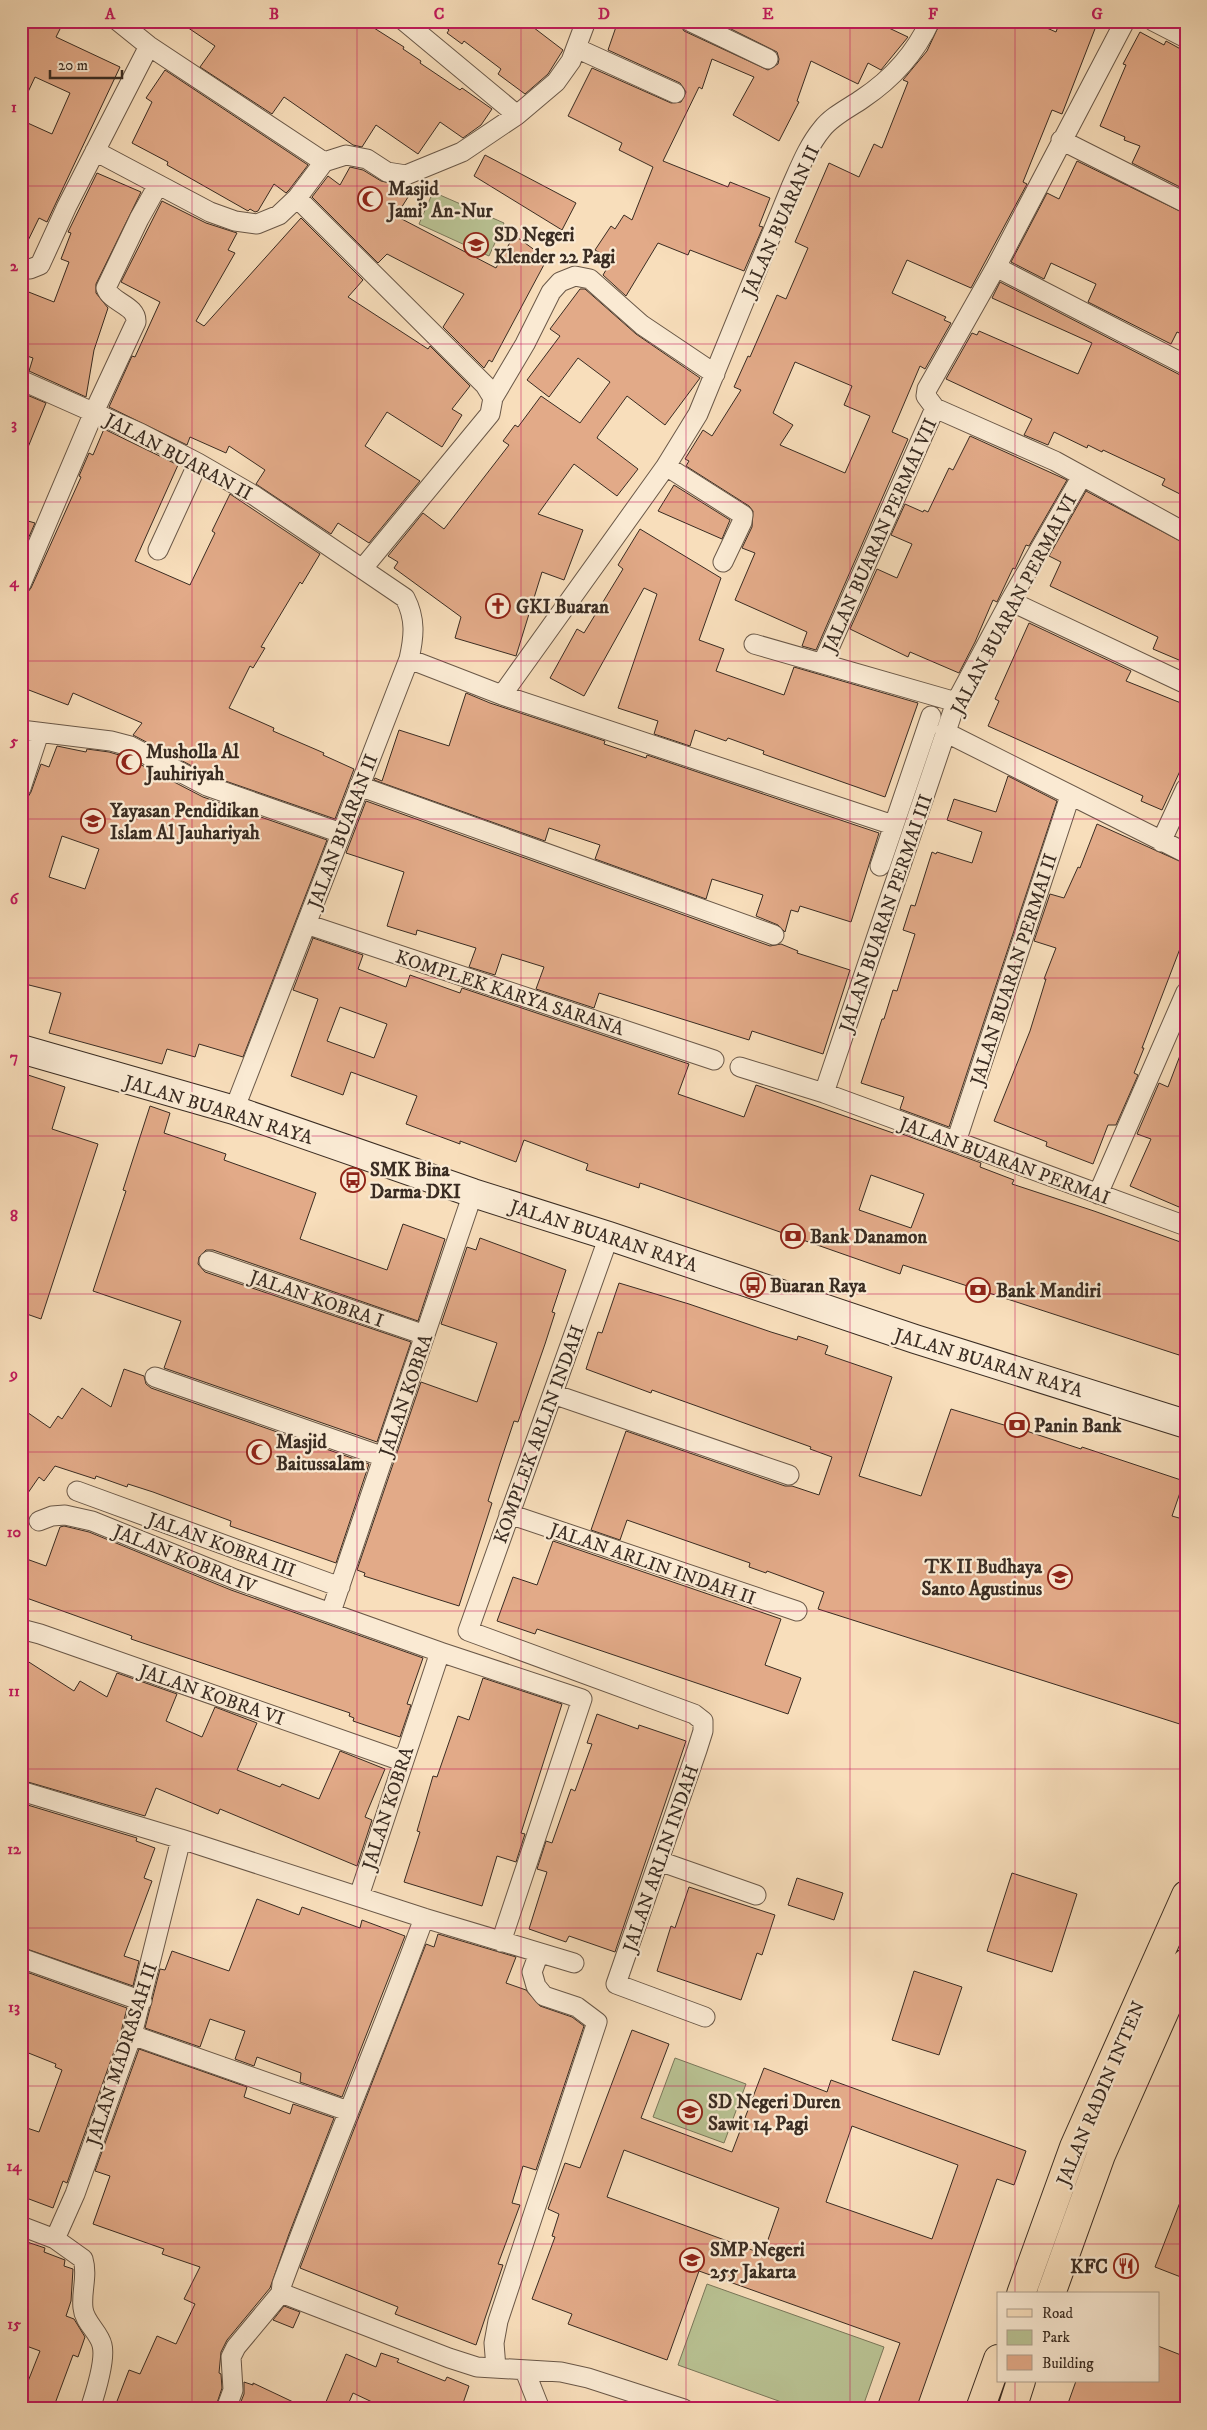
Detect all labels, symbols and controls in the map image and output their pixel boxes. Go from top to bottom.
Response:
text: A [104,4,116,24]
text: B [269,4,279,24]
text: C [434,4,444,24]
text: D [598,4,610,24]
text: E [762,4,774,24]
text: F [928,4,938,24]
text: G [1091,4,1103,24]
scale bar [50,48,122,80]
text: 20 m [58,56,88,75]
text: 1 [11,97,17,117]
street label: JALAN BUARAN II [737,142,825,303]
place label: Masjid Jami' An-Nur [386,178,493,223]
mosque icon: Masjid Jami' An-Nur [357,186,383,212]
place label: SD Negeri Klender 22 Pagi [494,224,615,269]
school or university icon: SD Negeri Klender 22 Pagi [463,232,489,258]
text: 2 [10,256,19,276]
street label: JALAN BUARAN II [99,408,256,506]
text: 3 [11,414,17,434]
street label: JALAN BUARAN PERMAI VII [817,415,943,658]
street label: JALAN BUARAN PERMAI VI [945,491,1082,721]
text: 4 [8,572,19,592]
church icon: GKI Buaran [485,593,511,619]
place label: GKI Buaran [516,596,610,619]
text: 5 [9,731,18,751]
place label: Musholla Al Jauhiriyah [144,741,239,786]
mosque icon: Musholla Al Jauhiriyah [116,749,142,775]
street label: JALAN BUARAN II [303,751,383,914]
street label: JALAN BUARAN PERMAI III [834,792,938,1037]
place label: Yayasan Pendidikan Islam Al Jauhariyah [109,800,261,845]
school or university icon: Yayasan Pendidikan Islam Al Jauhariyah [80,808,106,834]
street label: JALAN BUARAN PERMAI II [965,851,1063,1090]
text: 6 [10,889,20,909]
street label: KOMPLEK KARYA SARANA [392,946,628,1042]
text: 7 [10,1047,18,1067]
street label: JALAN BUARAN RAYA [120,1070,316,1150]
street label: JALAN BUARAN PERMAI [894,1112,1113,1210]
place label: SMK Bina Darma DKI [370,1159,461,1204]
bus stop icon: SMK Bina Darma DKI [340,1167,366,1193]
street label: JALAN BUARAN RAYA [505,1195,701,1278]
text: 8 [10,1206,18,1226]
bank icon: Bank Danamon [780,1223,806,1249]
place label: Bank Danamon [810,1226,928,1249]
street label: JALAN KOBRA I [245,1265,387,1333]
bus stop icon: Buaran Raya [740,1272,766,1298]
place label: Buaran Raya [770,1275,867,1298]
bank icon: Bank Mandiri [965,1277,991,1303]
place label: Bank Mandiri [996,1280,1101,1303]
street label: KOMPLEK ARLIN INDAH [489,1322,590,1547]
street label: JALAN BUARAN RAYA [890,1323,1086,1403]
street label: JALAN KOBRA [374,1330,438,1462]
text: 9 [9,1364,18,1384]
bank icon: Panin Bank [1004,1412,1030,1438]
place label: Panin Bank [1034,1415,1122,1438]
place label: Masjid Baitussalam [276,1431,366,1476]
mosque icon: Masjid Baitussalam [246,1439,272,1465]
street label: JALAN KOBRA III [143,1507,299,1583]
street label: JALAN ARLIN INDAH II [545,1518,759,1611]
street label: JALAN KOBRA IV [108,1520,260,1599]
text: 10 [7,1522,22,1542]
place label: TK II Budhaya Santo Agustinus [922,1556,1043,1601]
school or university icon: TK II Budhaya Santo Agustinus [1047,1564,1073,1590]
street label: JALAN KOBRA VI [134,1659,287,1731]
text: 11 [8,1681,20,1701]
street label: JALAN KOBRA [357,1743,419,1875]
street label: JALAN ARLIN INDAH [618,1762,704,1957]
text: 12 [7,1839,22,1859]
street label: JALAN MADRASAH II [81,1960,163,2151]
text: 13 [8,1997,20,2017]
street label: JALAN RADIN INTEN [1051,1998,1151,2191]
place label: SD Negeri Duren Sawit 14 Pagi [708,2091,842,2136]
school or university icon: SD Negeri Duren Sawit 14 Pagi [677,2099,703,2125]
text: 14 [6,2156,22,2176]
place label: SMP Negeri 255 Jakarta [710,2239,805,2284]
school or university icon: SMP Negeri 255 Jakarta [679,2247,705,2273]
restaurant icon: KFC [1113,2253,1139,2279]
place label: KFC [1070,2256,1108,2279]
legend [997,2292,1160,2382]
text: Road [1042,2304,1074,2323]
text: 15 [7,2314,21,2334]
text: Park [1042,2328,1071,2347]
text: Building [1042,2354,1094,2373]

